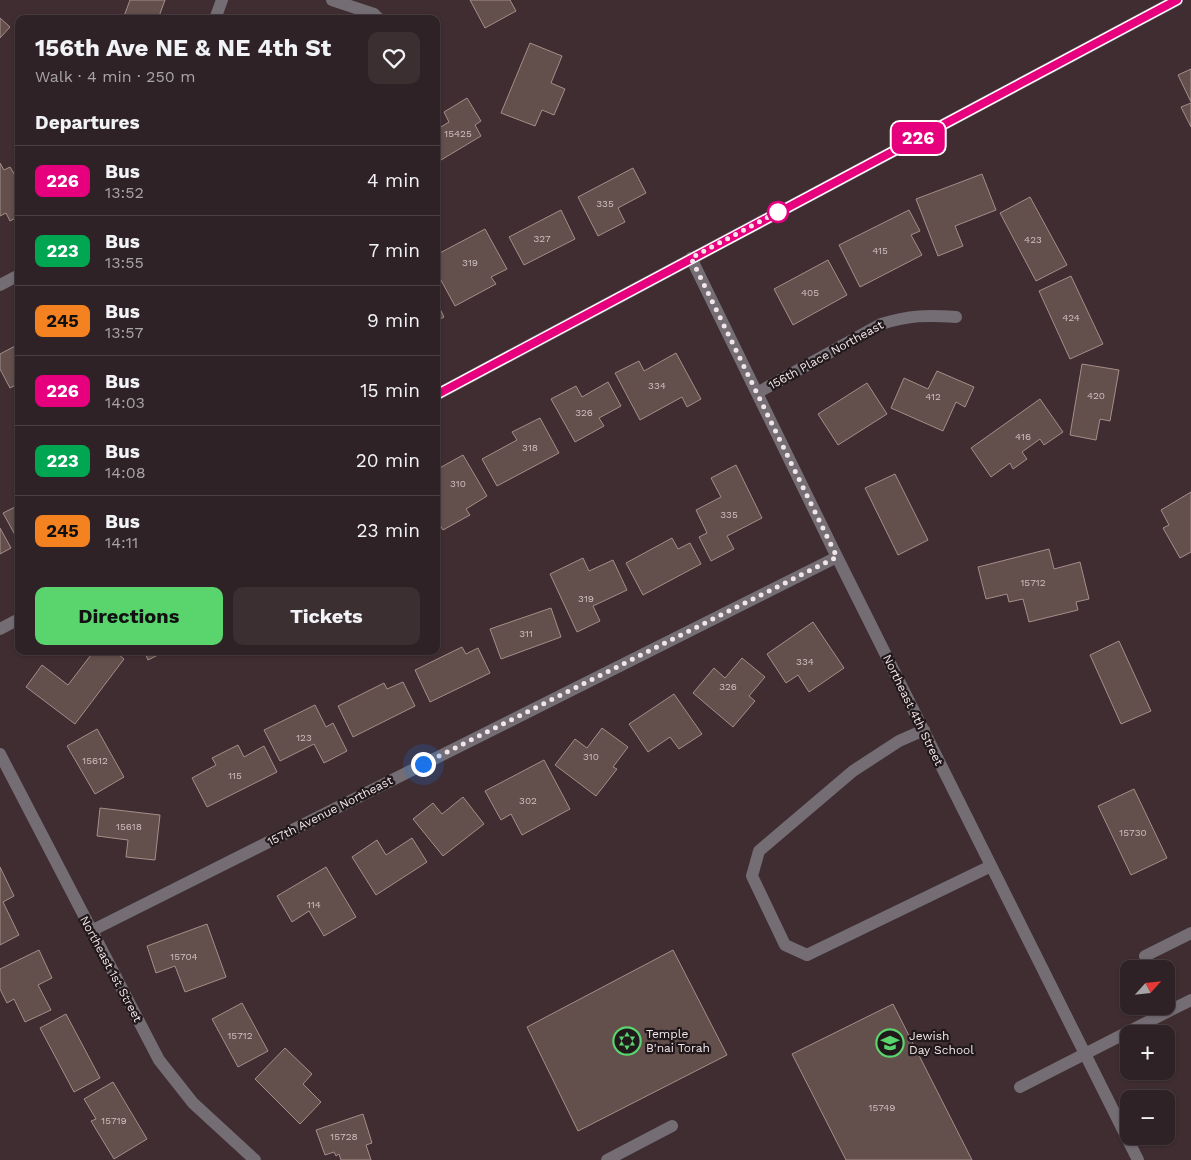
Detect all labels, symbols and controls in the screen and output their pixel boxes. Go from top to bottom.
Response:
button: heart [368,32,420,84]
text: 156th Ave NE & NE 4th St [35,34,331,62]
text: Walk · 4 min · 250 m [35,67,195,86]
text: Departures [35,111,140,134]
line badge: 226 [889,122,947,154]
text: 226 [902,127,934,148]
house number: 15425 [444,128,472,139]
text: Bus [105,160,140,183]
text: 4 min [367,169,420,192]
text: 226 [46,170,79,191]
text: 13:52 [105,183,144,202]
house number: 335 [596,198,614,209]
unlabelled marker [767,201,789,223]
text: Bus [105,230,140,253]
house number: 327 [533,233,551,244]
house number: 423 [1024,234,1042,245]
text: 7 min [369,239,420,262]
text: 223 [46,240,79,261]
house number: 415 [872,245,888,256]
text: 13:55 [105,253,144,272]
house number: 319 [462,257,478,268]
house number: 405 [801,287,819,298]
text: Bus [105,300,140,323]
text: 9 min [367,309,420,332]
text: 245 [46,310,79,331]
house number: 424 [1062,312,1080,323]
street label: 156th Place Northeast [766,318,886,392]
text: 13:57 [105,323,144,342]
text: Bus [105,370,140,393]
text: 15 min [360,379,420,402]
text: 226 [46,380,79,401]
house number: 334 [648,380,666,391]
house number: 420 [1087,390,1105,401]
house number: 412 [925,391,941,402]
text: 14:03 [105,393,145,412]
house number: 326 [575,407,593,418]
house number: 416 [1015,431,1031,442]
text: Bus [105,440,140,463]
house number: 318 [522,442,538,453]
text: 20 min [356,449,420,472]
text: 223 [46,450,79,471]
text: 14:08 [105,463,146,482]
house number: 310 [450,478,466,489]
house number: 335 [720,509,738,520]
text: Bus [105,510,140,533]
text: 23 min [356,519,420,542]
text: 245 [46,520,79,541]
text: 14:11 [105,533,138,552]
house number: 15712 [1020,577,1046,588]
button: Directions [35,587,223,645]
button: Tickets [233,587,420,645]
house number: 319 [578,593,594,604]
house number: 311 [519,628,533,639]
street label: Northeast 4th Street [880,652,946,768]
house number: 334 [796,656,814,667]
house number: 326 [719,681,737,692]
house number: 123 [296,732,312,743]
house number: 310 [583,751,599,762]
your location [411,752,436,777]
house number: 15612 [82,755,108,766]
house number: 115 [228,770,242,781]
street label: 157th Avenue Northeast [265,773,395,849]
house number: 302 [519,795,537,806]
house number: 15618 [116,821,142,832]
house number: 15730 [1119,827,1147,838]
house number: 114 [307,899,321,910]
street label: Northeast 1st Street [77,914,145,1024]
house number: 15704 [170,951,198,962]
north arrow [1120,960,1175,1015]
map controls [1120,960,1175,1145]
button: + [1120,1025,1175,1080]
synagogue icon: Temple B'nai Torah [612,1026,642,1056]
place label: Temple B'nai Torah [646,1027,710,1055]
school or university icon: Jewish Day School [875,1028,905,1058]
place label: Jewish Day School [909,1029,974,1057]
house number: 15712 [227,1030,253,1041]
button: − [1120,1090,1175,1145]
house number: 15749 [869,1102,895,1113]
house number: 15719 [101,1115,127,1126]
house number: 15728 [330,1131,358,1142]

